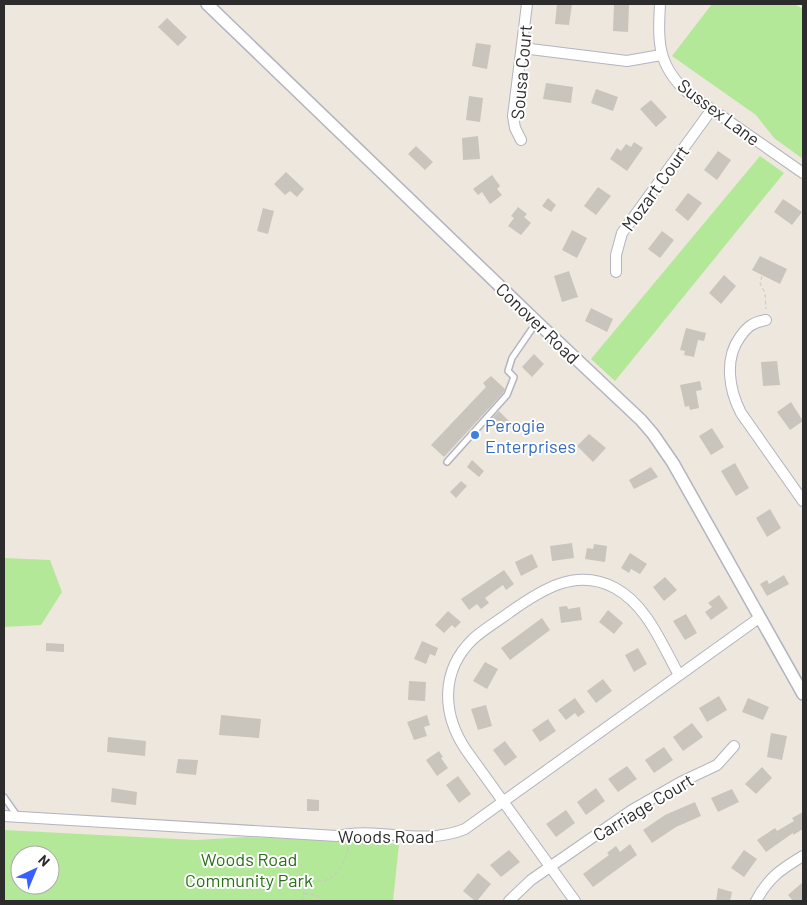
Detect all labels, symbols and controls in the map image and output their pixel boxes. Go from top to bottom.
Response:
street label: Sousa Court [506,24,536,120]
street label: Sussex Lane [674,74,764,150]
street label: Mozart Court [617,141,693,235]
street label: Conover Road [492,278,584,368]
place label: Perogie Enterprises [485,414,576,457]
marker: Perogie Enterprises [469,429,481,441]
street label: Carriage Court [589,768,697,846]
street label: Woods Road [338,825,434,847]
north arrow [10,845,60,895]
park label: Woods Road Community Park [185,848,313,891]
text: N [35,851,54,870]

